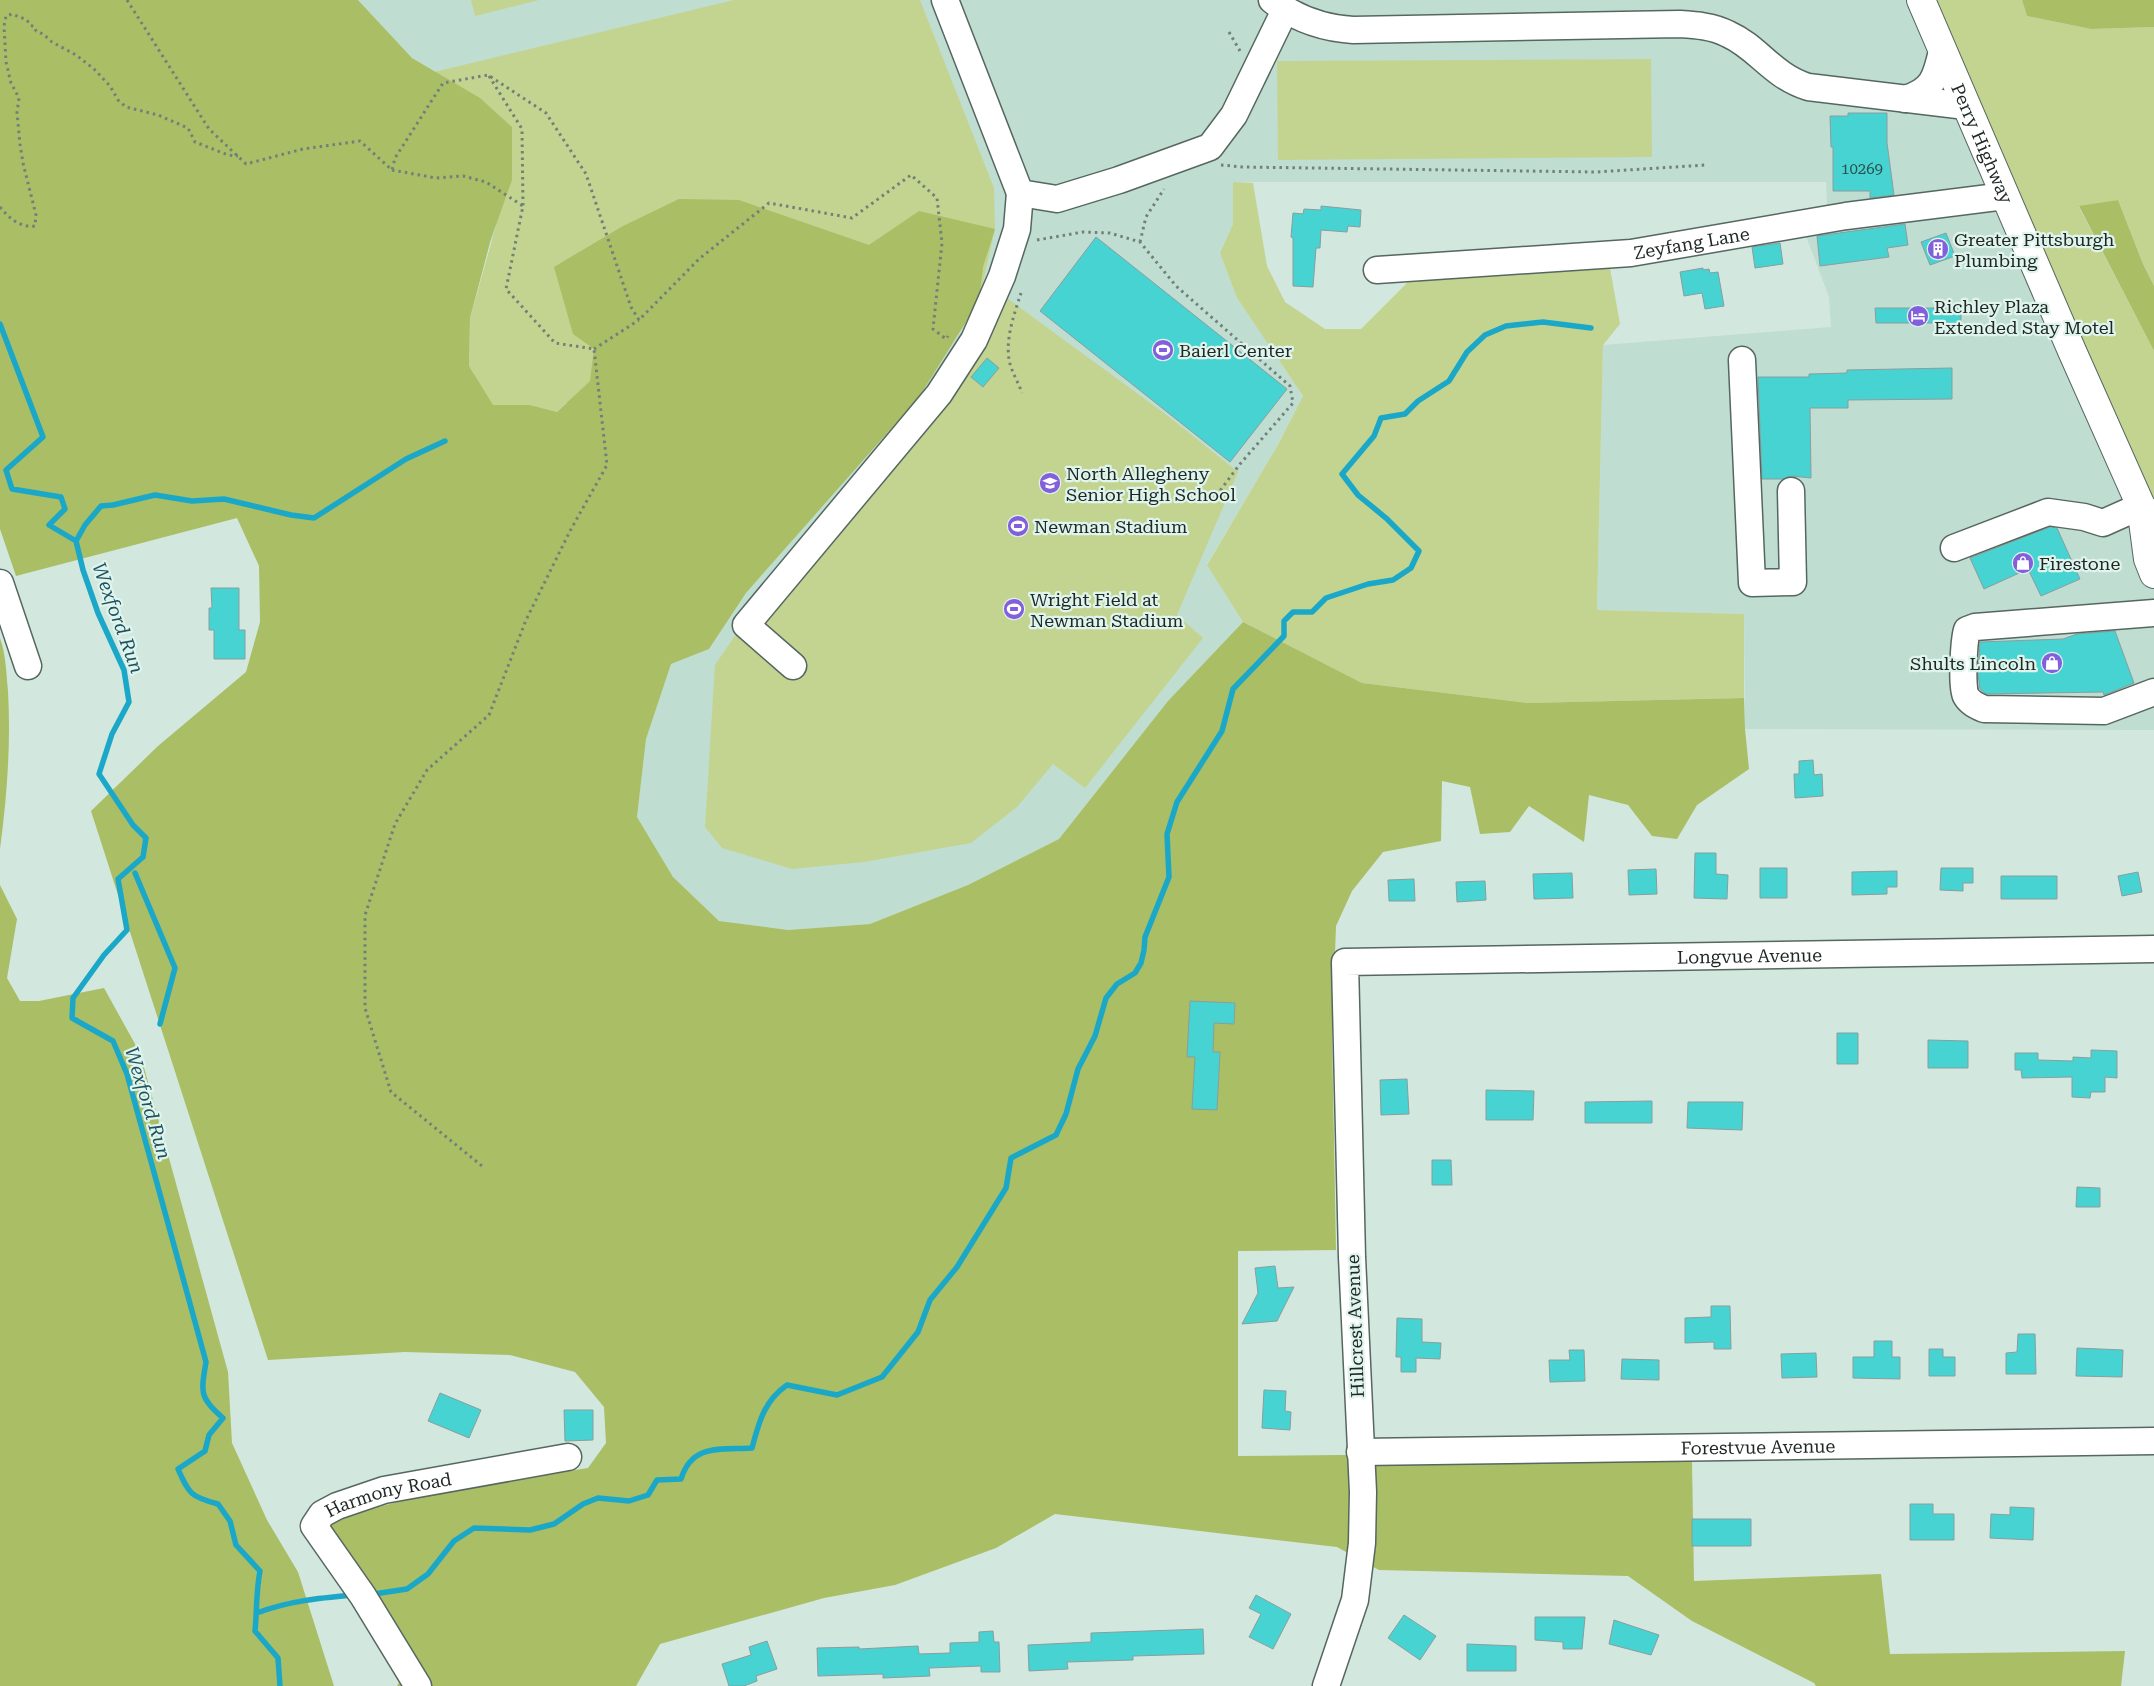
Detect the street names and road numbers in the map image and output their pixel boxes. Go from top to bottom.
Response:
street label: Perry Highway [1948,80,2018,207]
street label: Zeyfang Lane [1632,222,1751,263]
street label: Longvue Avenue [1677,944,1822,967]
street label: Hillcrest Avenue [1342,1254,1368,1398]
street label: Forestvue Avenue [1681,1435,1835,1458]
street label: Harmony Road [321,1468,453,1521]

